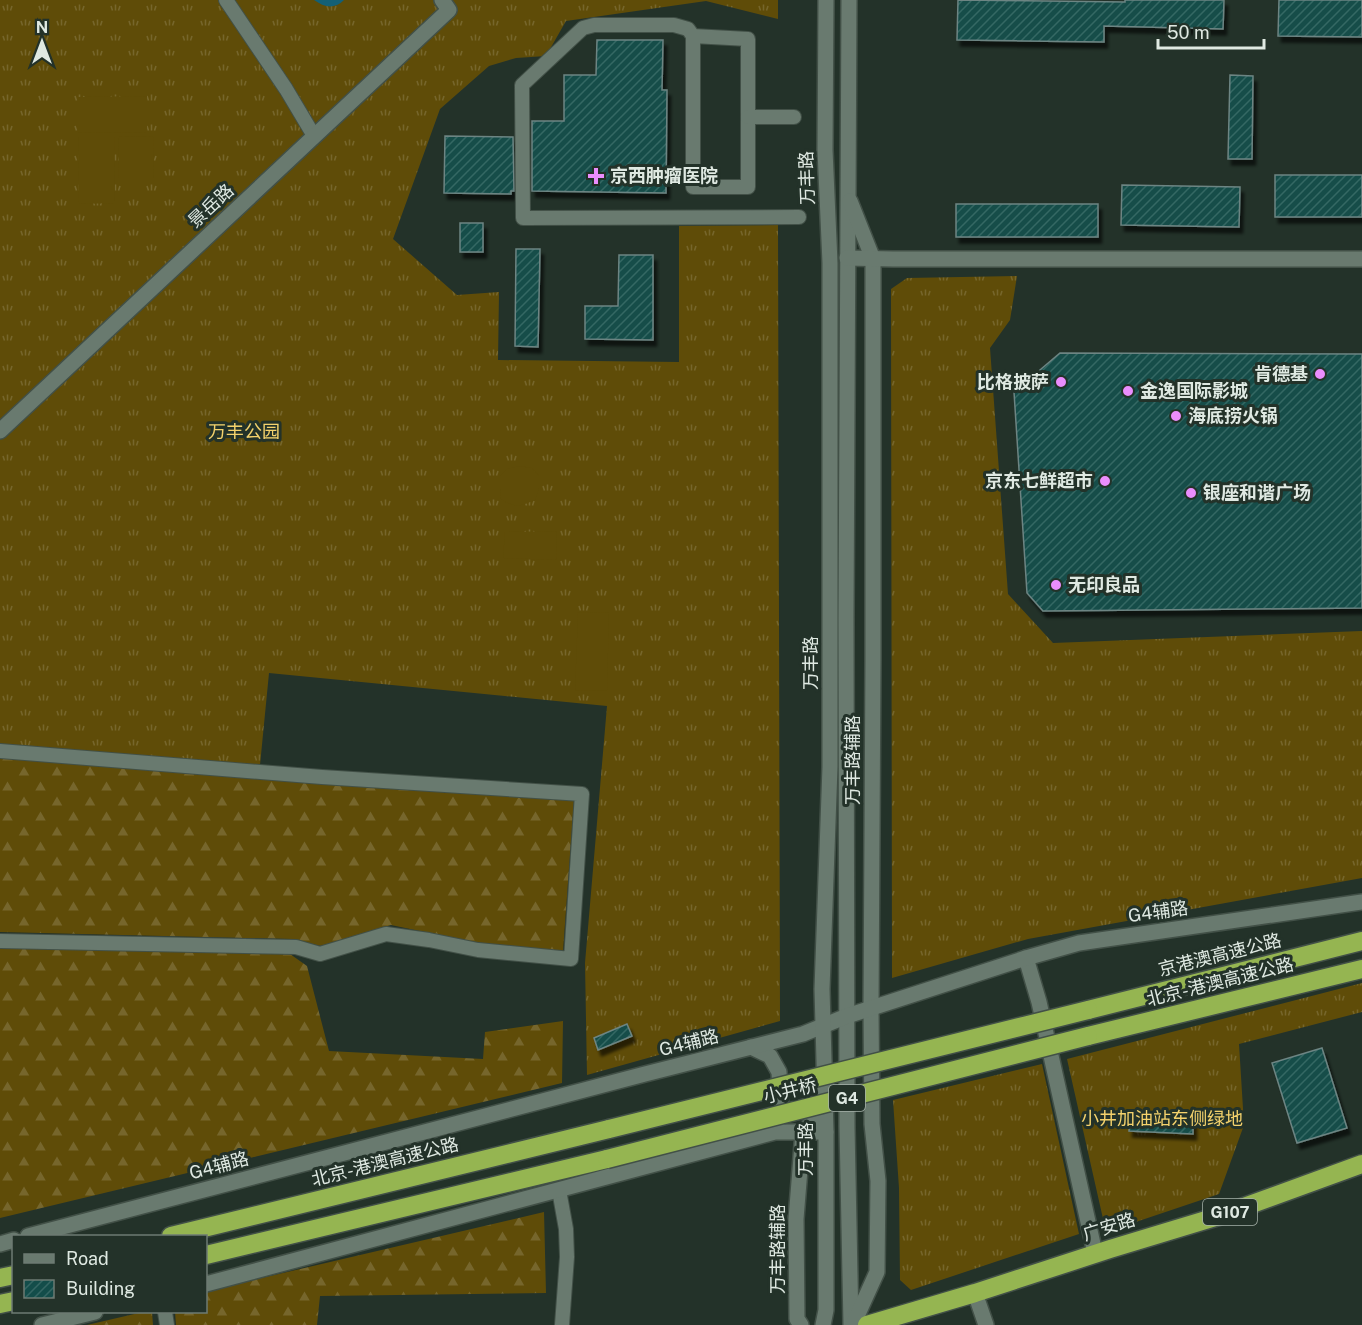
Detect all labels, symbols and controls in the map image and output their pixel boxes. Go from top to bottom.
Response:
north arrow [12,12,72,72]
scale bar [1158,12,1264,50]
text: N [36,18,48,37]
text: 50 m [1167,22,1210,43]
street label: 万丰路 [795,151,818,205]
place label: 京西肿瘤医院 [610,165,718,186]
marker: 京西肿瘤医院 [587,167,605,185]
street label: 景岳路 [184,180,238,232]
place label: 肯德基 [1254,363,1308,384]
marker: 肯德基 [1313,367,1327,381]
place label: 比格披萨 [977,371,1049,392]
marker: 比格披萨 [1054,375,1068,389]
place label: 金逸国际影城 [1140,380,1248,401]
marker: 金逸国际影城 [1121,384,1135,398]
place label: 海底捞火锅 [1188,405,1278,426]
marker: 海底捞火锅 [1169,409,1183,423]
park label: 万丰公园 [208,421,280,442]
place label: 京东七鲜超市 [985,470,1093,491]
marker: 京东七鲜超市 [1098,474,1112,488]
place label: 银座和谐广场 [1203,482,1311,503]
marker: 银座和谐广场 [1184,486,1198,500]
place label: 无印良品 [1068,574,1140,595]
marker: 无印良品 [1049,578,1063,592]
street label: 万丰路 [800,636,821,690]
street label: 万丰路辅路 [842,715,863,805]
street label: G4辅路 [1127,897,1189,926]
street label: 京港澳高速公路 [1156,929,1284,980]
street label: 北京-港澳高速公路 [1144,953,1296,1010]
street label: G4辅路 [657,1025,721,1060]
street label: 小井桥 [761,1074,819,1107]
road number: G4 [829,1085,865,1111]
park label: 小井加油站东侧绿地 [1081,1108,1243,1129]
street label: 万丰路 [795,1122,816,1176]
street label: 北京-港澳高速公路 [309,1133,461,1190]
street label: G4辅路 [187,1148,251,1183]
road number: G107 [1203,1199,1257,1225]
street label: 万丰路辅路 [767,1204,788,1294]
street label: 广安路 [1080,1209,1138,1244]
legend [12,1235,207,1313]
text: Road [66,1248,109,1269]
text: Building [66,1278,135,1299]

